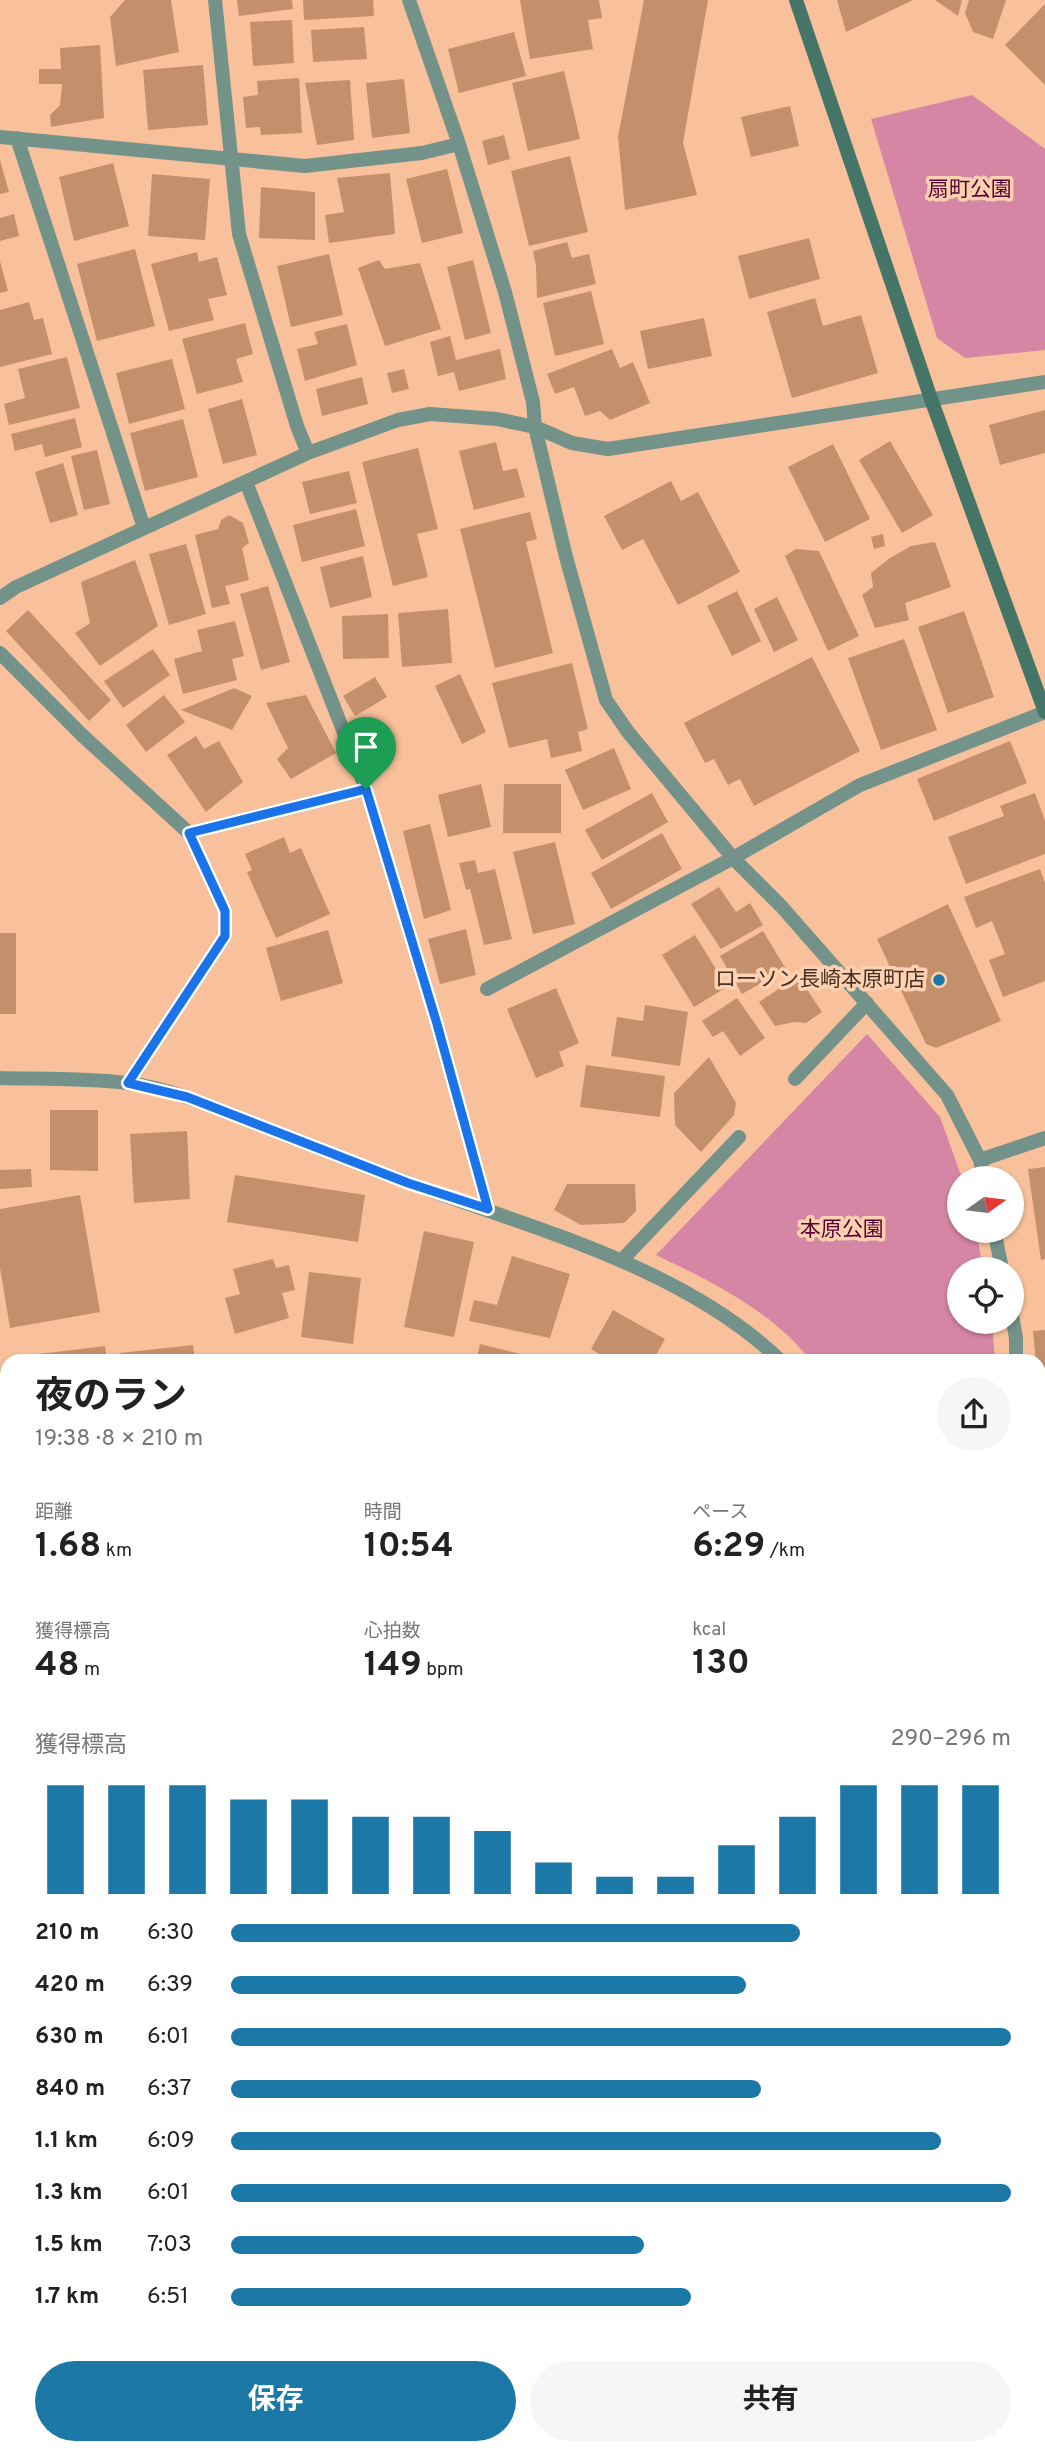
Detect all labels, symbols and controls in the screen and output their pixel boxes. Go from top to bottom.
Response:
park label: 扇町公園 [928,177,1012,204]
pin [336,717,396,789]
icon: arrive [347,728,385,766]
place label: ローソン長崎本原町店 [715,967,925,994]
marker: ローソン長崎本原町店 [931,972,947,988]
north arrow [947,1166,1024,1242]
map controls [947,1166,1024,1334]
park label: 本原公園 [800,1217,884,1244]
button: locate [947,1257,1024,1334]
text: 夜のラン [35,1374,187,1423]
button: share [937,1377,1011,1451]
text: 19:38 · 8 × 210 m [35,1425,203,1454]
text: 距離 [35,1501,73,1525]
text: 時間 [364,1501,402,1525]
text: ペース [692,1501,748,1525]
text: 1.68 [35,1525,101,1569]
text: 10:54 [364,1525,454,1569]
text: 6:29 [692,1525,765,1569]
text: km [101,1539,132,1563]
text: /km [765,1539,805,1563]
text: kcal [692,1618,726,1642]
text: 獲得標高 [35,1620,111,1644]
text: 心拍数 [364,1620,421,1644]
text: 130 [692,1642,750,1686]
text: 48 [35,1644,80,1688]
text: 149 [364,1644,422,1688]
text: m [80,1658,100,1682]
text: bpm [422,1658,464,1682]
text: 290–296 m [890,1725,1011,1754]
text: 獲得標高 [35,1732,127,1761]
text: 210 m [35,1919,99,1948]
text: 6:30 [147,1919,194,1948]
text: 420 m [35,1971,105,2000]
text: 6:39 [147,1971,193,2000]
text: 630 m [35,2023,104,2052]
text: 6:01 [147,2023,189,2052]
text: 840 m [35,2075,105,2104]
text: 6:37 [147,2075,192,2104]
text: 1.1 km [35,2127,98,2156]
text: 6:09 [147,2127,194,2156]
text: 1.3 km [35,2179,102,2208]
text: 6:01 [147,2179,189,2208]
text: 1.5 km [35,2231,103,2260]
text: 7:03 [147,2231,192,2260]
text: 1.7 km [35,2283,99,2312]
text: 6:51 [147,2283,189,2312]
button: 保存 [35,2361,516,2441]
button: 共有 [530,2361,1011,2441]

